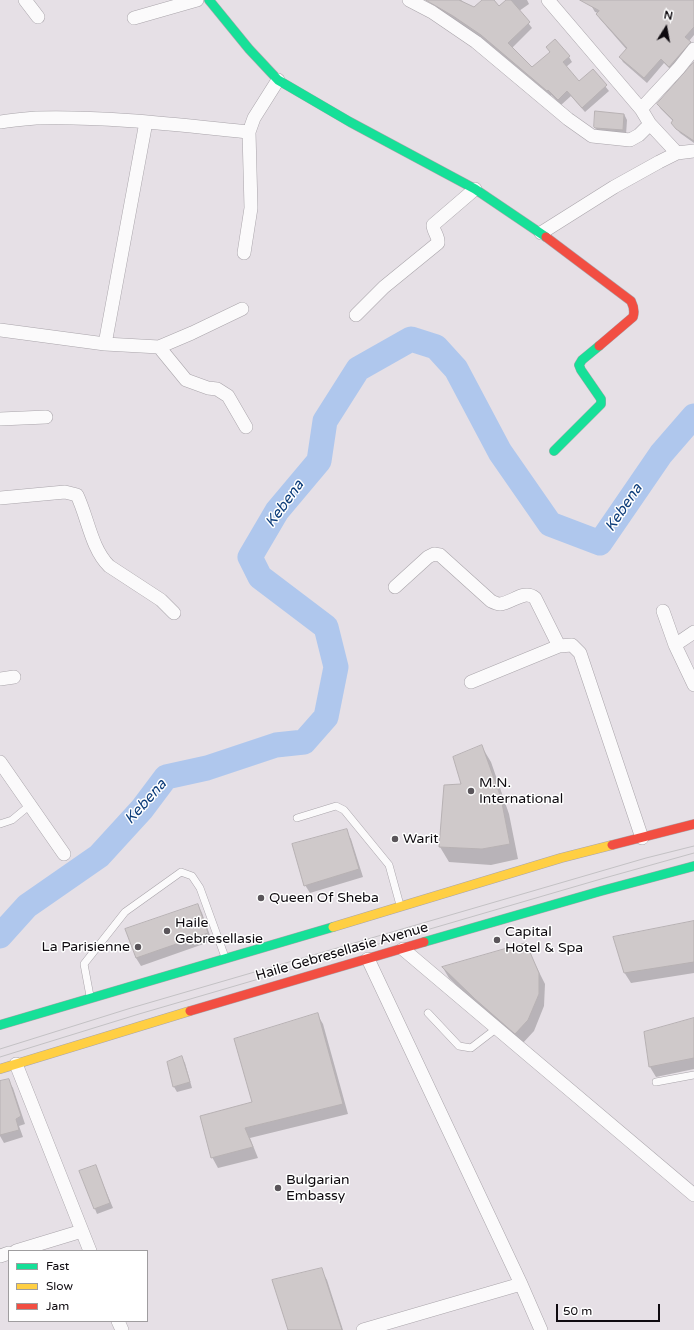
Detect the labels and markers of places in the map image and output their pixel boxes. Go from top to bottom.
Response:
place label: M.N. International [479,775,563,808]
marker: M.N. International [466,786,476,796]
place label: Warit [403,831,439,847]
marker: Warit [390,834,400,844]
place label: Queen Of Sheba [269,890,379,906]
marker: Queen Of Sheba [256,893,266,903]
place label: Haile Gebresellasie [175,915,263,948]
place label: Capital Hotel & Spa [505,924,583,956]
marker: Haile Gebresellasie [162,926,172,936]
marker: Capital Hotel & Spa [492,935,502,945]
place label: La Parisienne [42,939,130,955]
marker: La Parisienne [133,942,143,952]
place label: Bulgarian Embassy [286,1172,350,1204]
marker: Bulgarian Embassy [273,1183,283,1193]

